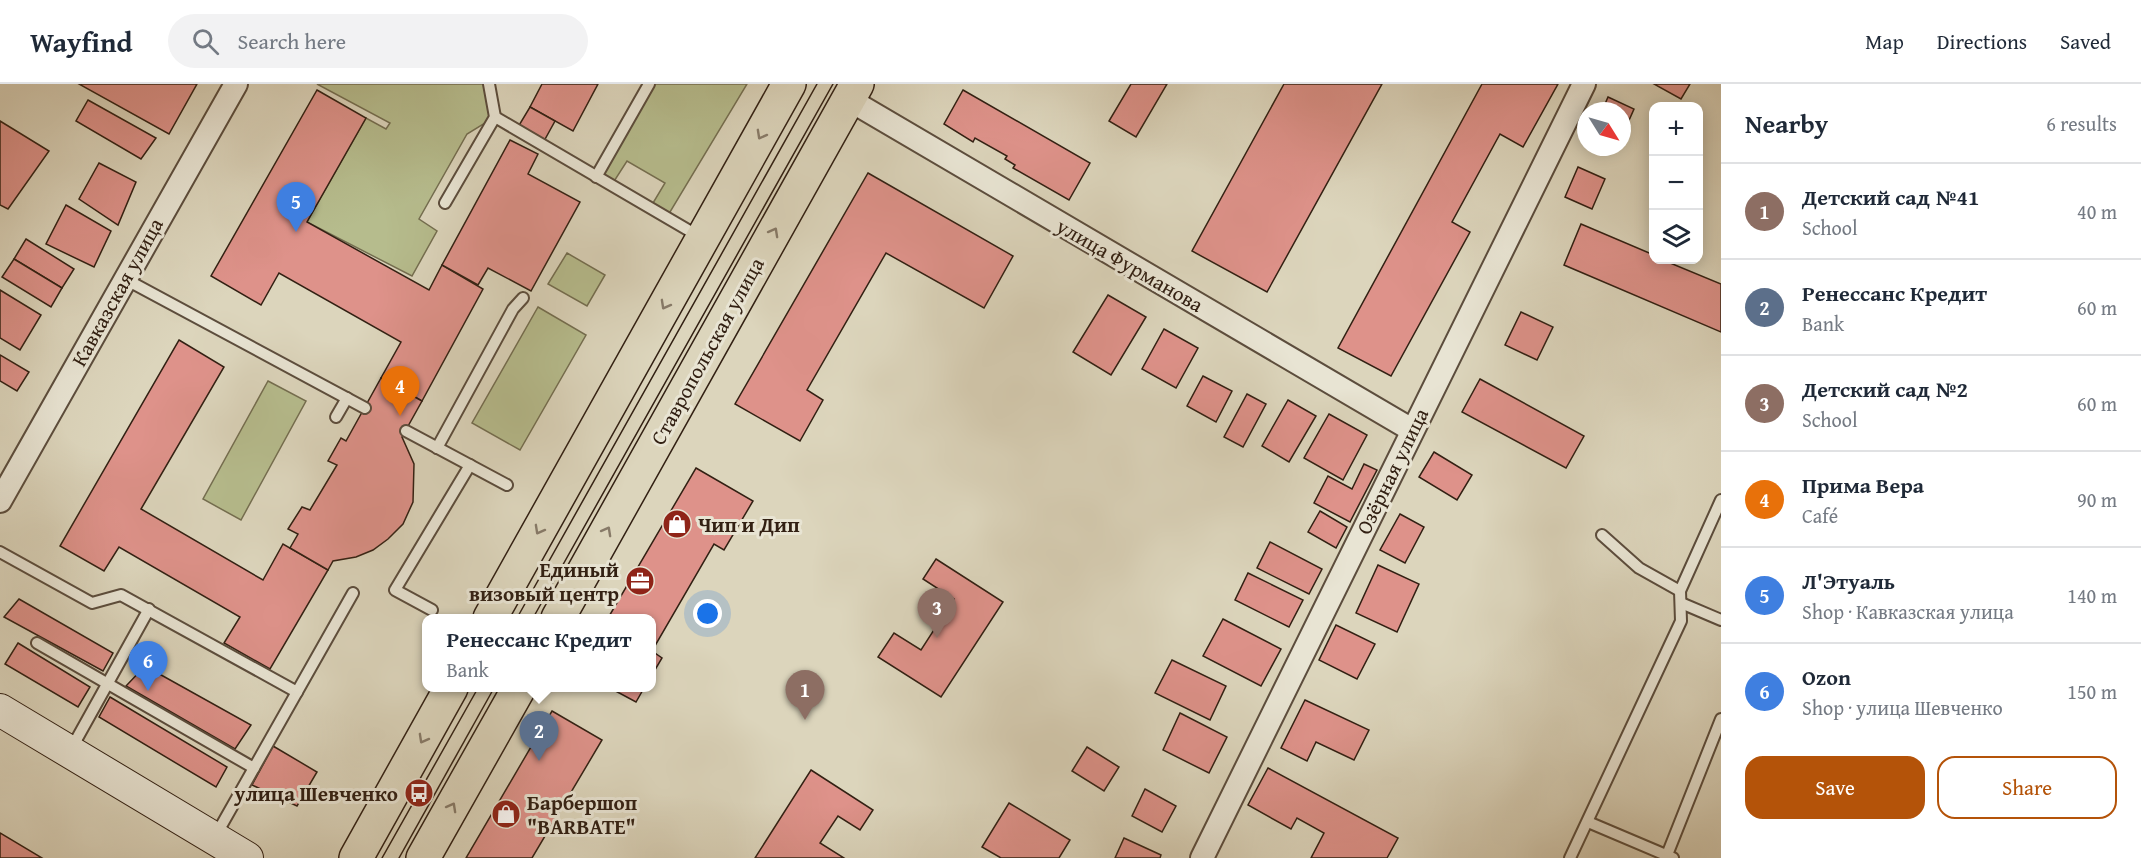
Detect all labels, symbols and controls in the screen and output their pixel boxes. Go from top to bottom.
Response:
search box [168,14,588,68]
text: Wayfind [30,21,132,62]
icon: search [189,25,222,58]
text: Search here [237,25,346,57]
text: Map [1865,26,1904,57]
text: Directions [1937,26,2027,57]
text: Saved [2060,26,2111,57]
north arrow [1577,102,1631,156]
map controls [1649,102,1703,264]
button: + [1649,102,1703,156]
text: Nearby [1745,104,1828,143]
text: 6 results [2046,109,2117,138]
one-way arrow [756,129,768,139]
button: − [1649,156,1703,210]
text: Детский сад №41 [1802,181,1979,213]
pin: 5 [276,182,316,232]
text: 1 [1759,197,1770,226]
text: 40 m [2077,197,2117,226]
street label: улица Фурманова [1050,210,1209,320]
button: layers [1649,210,1703,264]
street label: Кавказская улица [63,212,171,372]
text: School [1802,213,1858,242]
one-way arrow [767,228,778,239]
street label: Ставропольская улица [643,252,771,450]
text: Ренессанс Кредит [1802,277,1987,309]
text: 2 [1759,293,1770,322]
text: 60 m [2077,293,2117,322]
one-way arrow [661,299,672,309]
text: Bank [1802,309,1844,338]
pin: 4 [380,366,420,416]
text: Детский сад №2 [1802,373,1968,405]
text: 3 [1759,389,1770,418]
text: 60 m [2077,389,2117,418]
street label: Озёрная улица [1348,403,1436,539]
text: School [1802,405,1858,434]
text: Прима Вера [1802,469,1924,501]
text: 4 [1759,485,1770,514]
text: 90 m [2077,485,2117,514]
text: Café [1802,501,1838,530]
shop icon: Чип и Дип [661,508,693,540]
place label: Чип и Дип [698,509,800,540]
one-way arrow [535,524,546,535]
one-way arrow [600,527,611,537]
place label: Единый визовый центр [469,554,619,609]
office icon: Единый визовый центр [624,565,656,597]
text: Л'Этуаль [1802,565,1895,597]
text: 5 [1759,581,1770,610]
text: 140 m [2067,581,2117,610]
pin: 3 [918,588,956,638]
text: Shop · Кавказская улица [1802,597,2014,626]
your location [693,599,722,628]
popup [422,614,656,692]
text: Ренессанс Кредит [446,623,632,655]
pin: 6 [128,642,168,691]
text: Bank [446,655,489,684]
text: Ozon [1802,661,1851,693]
pin: 1 [786,670,824,720]
text: 6 [1759,677,1770,706]
text: 150 m [2067,677,2117,706]
text: Shop · улица Шевченко [1802,693,2003,722]
pin: 2 [520,712,558,761]
one-way arrow [419,732,430,743]
button: Save [1745,756,1925,819]
button: Share [1937,756,2117,819]
bus stop icon: улица Шевченко [403,777,435,809]
place label: улица Шевченко [233,778,398,809]
place label: Барбершоп "BARBATE" [527,787,637,842]
shop icon: Барбершоп "BARBATE" [490,798,522,830]
one-way arrow [445,803,456,813]

